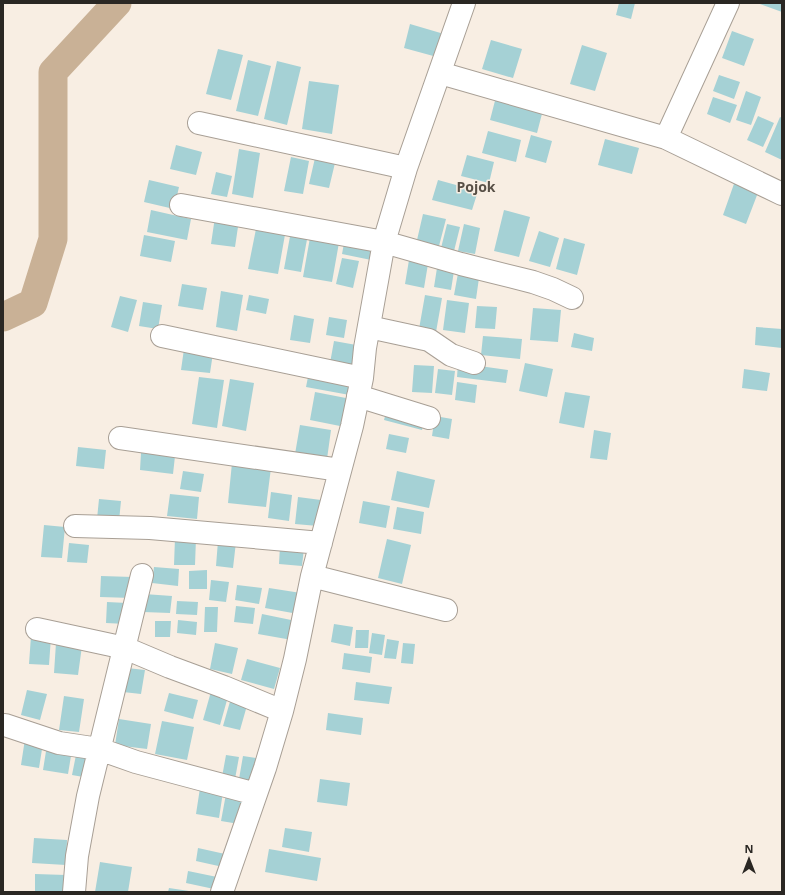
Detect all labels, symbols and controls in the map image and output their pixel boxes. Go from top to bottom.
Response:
district label: Pojok [456,177,496,196]
north arrow [729,839,769,879]
text: N [745,841,753,856]

